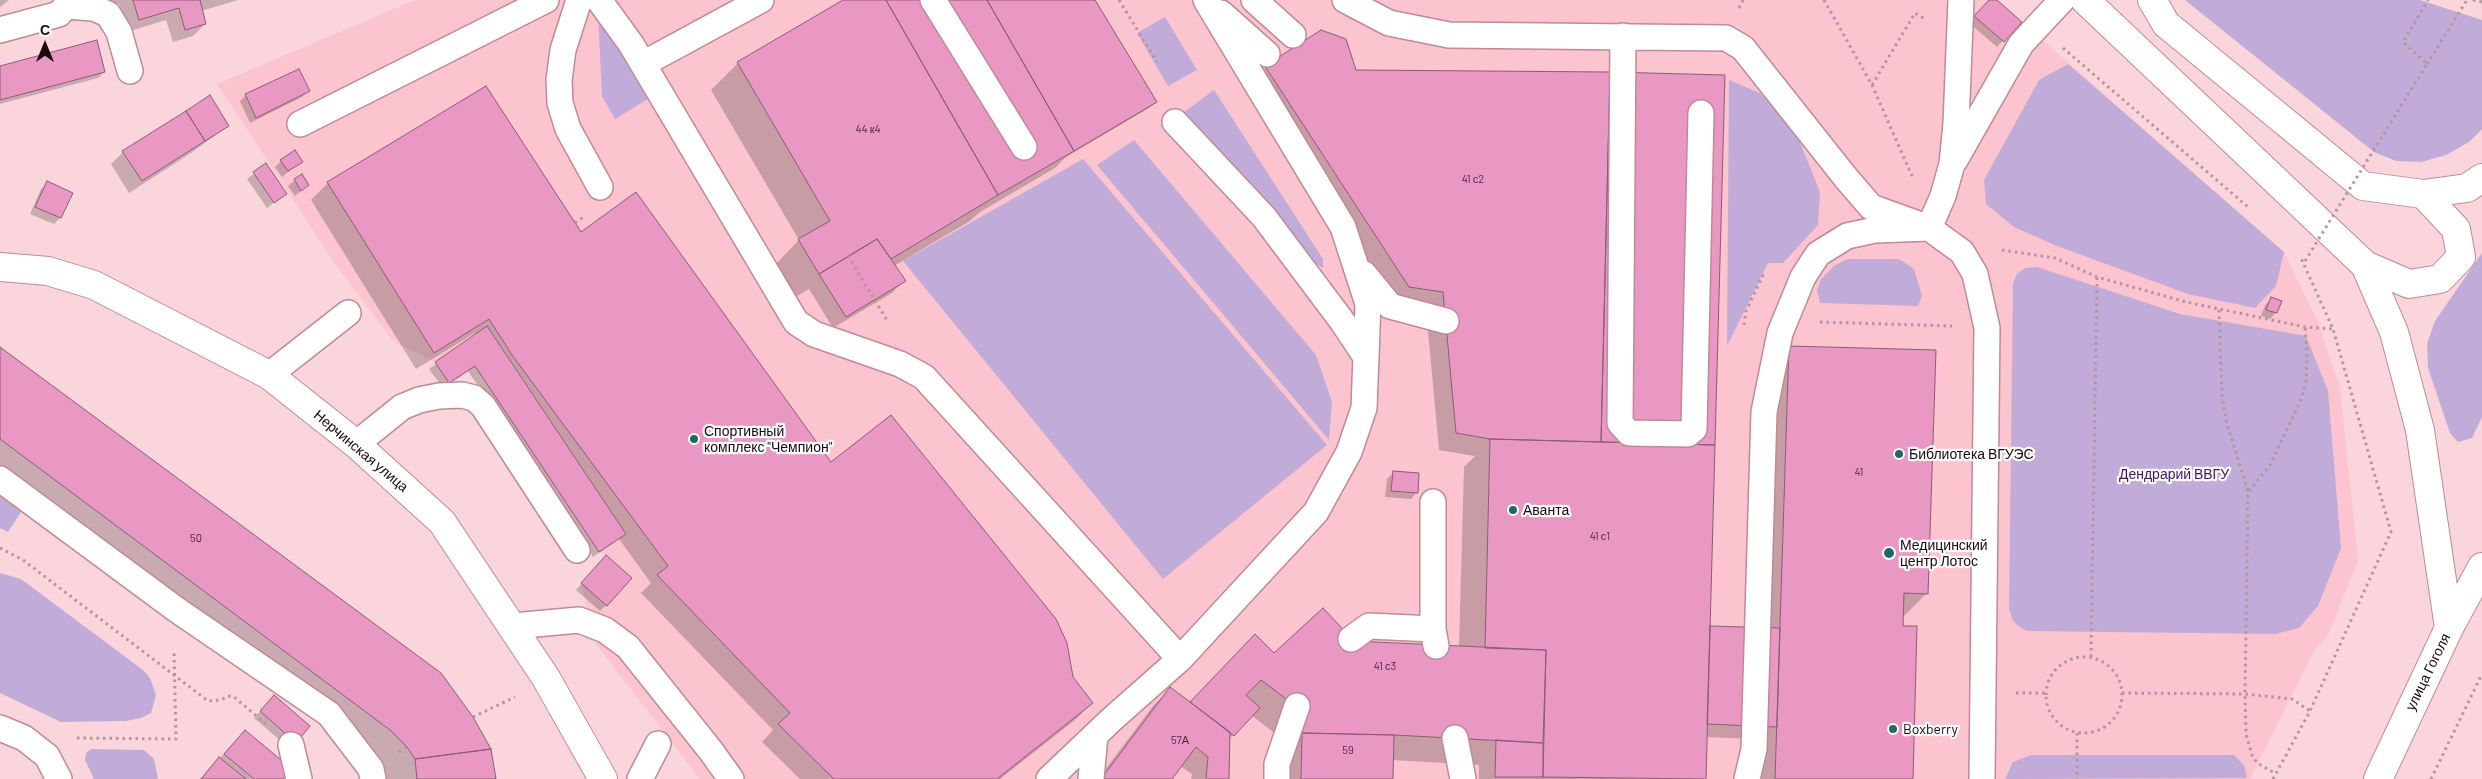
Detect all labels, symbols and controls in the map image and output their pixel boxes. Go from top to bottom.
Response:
north arrow [20,20,70,70]
text: С [40,21,50,38]
house number: 44 к4 [855,122,881,136]
house number: 41 с2 [1462,172,1484,186]
street label: Нерчинская улица [310,407,412,495]
place label: Спортивный комплекс "Чемпион" [704,423,832,456]
marker: Спортивный комплекс "Чемпион" [688,433,700,445]
place label: Библиотека ВГУЭС [1909,446,2034,462]
marker: Библиотека ВГУЭС [1893,448,1905,460]
house number: 41 [1855,465,1863,479]
park label: Дендрарий ВВГУ [2119,466,2229,482]
place label: Аванта [1523,502,1569,518]
marker: Аванта [1507,504,1519,516]
house number: 41 с1 [1590,529,1610,543]
house number: 50 [190,531,202,545]
place label: Медицинский центр Лотос [1900,537,1988,570]
marker: Медицинский центр Лотос [1882,546,1896,560]
street label: улица Гоголя [2402,631,2454,713]
house number: 41 с3 [1374,659,1396,673]
place label: Boxberry [1903,721,1958,737]
marker: Boxberry [1887,723,1899,735]
house number: 57А [1171,733,1189,747]
house number: 59 [1342,743,1354,757]

